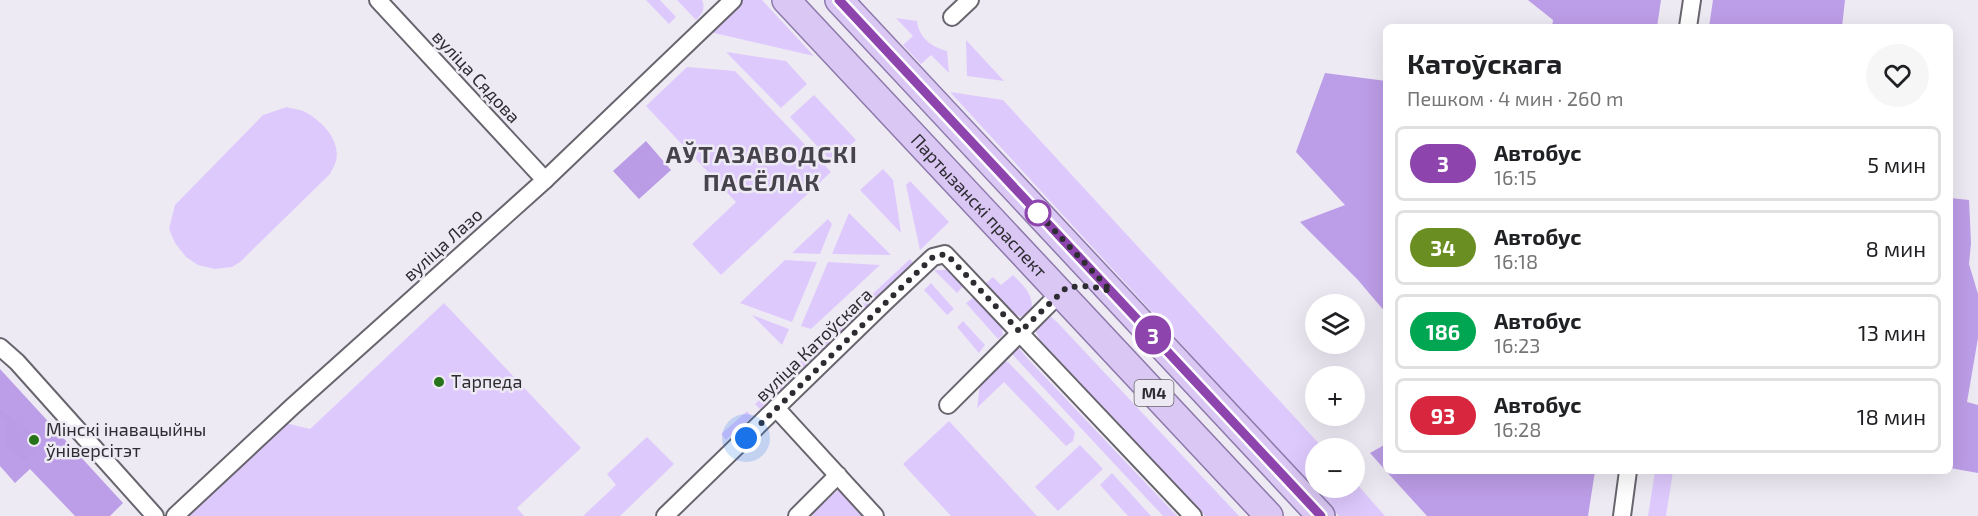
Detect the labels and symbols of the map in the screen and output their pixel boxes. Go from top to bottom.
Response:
street label: вуліца Сядова [428,25,525,127]
street label: Партызанскі праспект [907,129,1052,282]
district label: АЎТАЗАВОДСКІ ПАСЁЛАК [666,139,858,196]
unlabelled marker [1025,200,1051,226]
street label: вуліца Лазо [398,203,486,286]
street label: вуліца Катоўскага [750,283,876,406]
line badge: 3 [1134,316,1172,354]
place label: Тарпеда [451,370,522,392]
marker: Тарпеда [432,375,446,389]
road number: М4 [1134,380,1174,406]
place label: Мінскі інавацыйны ўніверсітэт [46,418,206,461]
your location [731,423,761,453]
marker: Мінскі інавацыйны ўніверсітэт [27,433,41,447]

